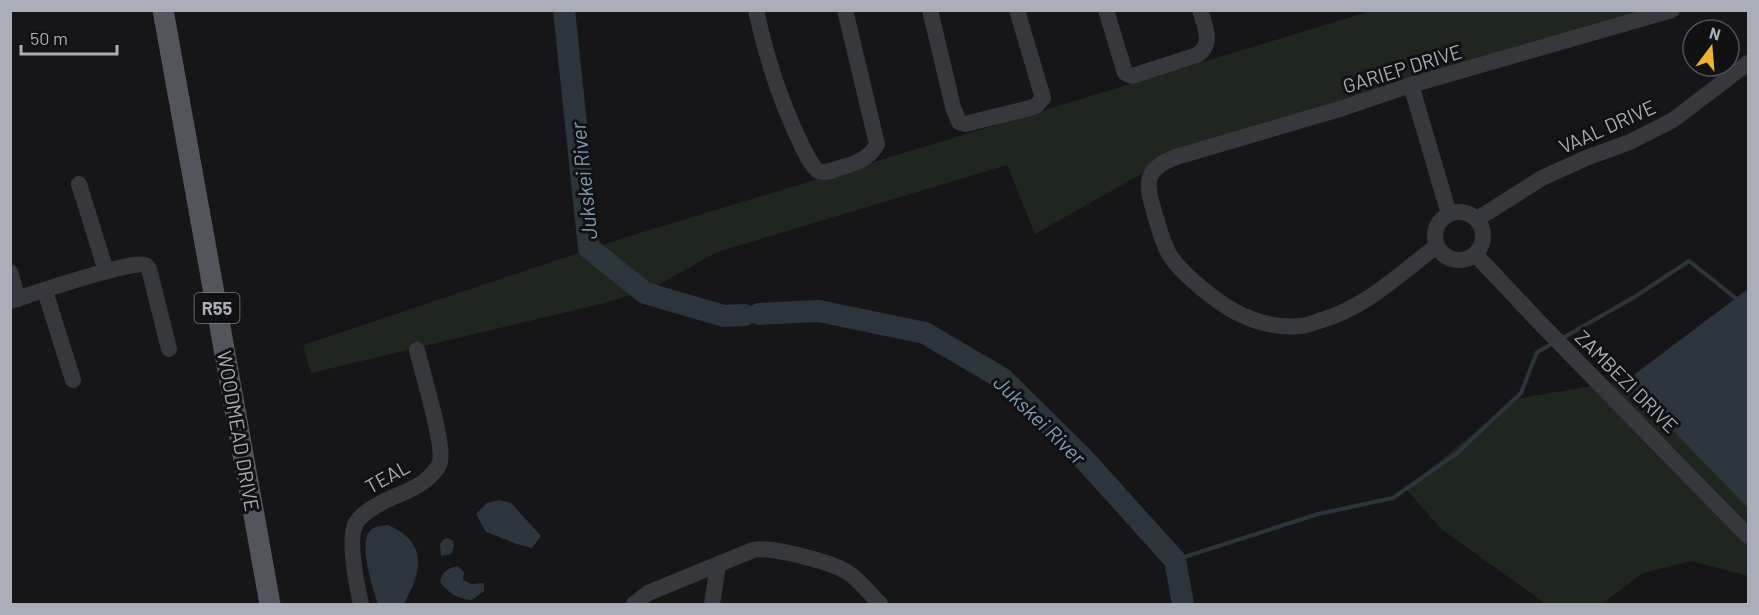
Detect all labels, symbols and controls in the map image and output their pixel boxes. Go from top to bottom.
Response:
scale bar [21,18,117,56]
north arrow [1681,18,1741,78]
text: N [1708,23,1723,44]
text: 50 m [30,27,68,49]
street label: GARIEP DRIVE [1340,39,1464,97]
street label: VAAL DRIVE [1555,94,1659,158]
water label: Jukskei River [564,121,602,241]
road number: R55 [194,293,240,323]
street label: ZAMBEZI DRIVE [1571,325,1683,437]
street label: WOODMEAD DRIVE [213,349,265,513]
water label: Jukskei River [989,369,1091,469]
street label: TEAL [361,454,413,498]

